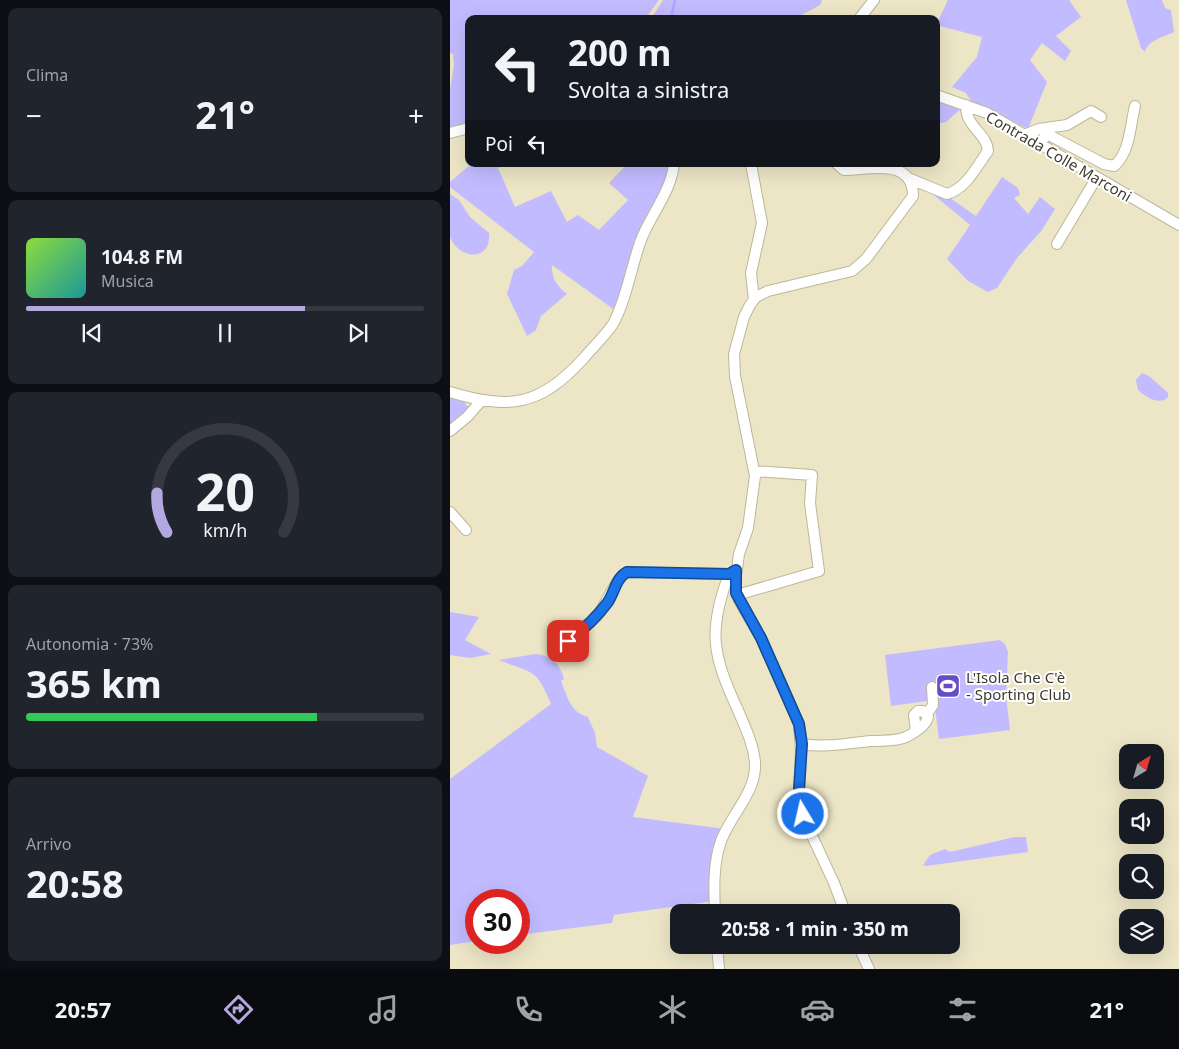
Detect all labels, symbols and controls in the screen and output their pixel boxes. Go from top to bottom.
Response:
text: 200 m [568,29,671,76]
icon: left [485,35,550,100]
text: Clima [26,64,68,86]
text: Svolta a sinistra [568,74,729,104]
text: 21° [195,88,255,140]
text: − [26,96,42,134]
text: + [408,96,424,134]
street label: Contrada Colle Marconi [983,106,1135,206]
icon: left [523,130,551,158]
text: Poi [485,131,513,157]
text: 104.8 FM [101,244,183,270]
text: Musica [101,270,154,292]
icon: previous [78,319,106,347]
icon: pause [211,319,239,347]
icon: next [344,319,372,347]
text: 20 [195,455,255,526]
text: km/h [203,518,247,542]
pin [547,620,589,662]
icon: arrive [554,627,582,655]
text: Autonomia · 73% [26,633,153,655]
text: 365 km [26,657,162,709]
place label: L'Isola Che C'è - Sporting Club [966,667,1071,704]
sports icon: L'Isola Che C'è - Sporting Club [935,673,961,699]
north arrow [1119,744,1164,789]
map controls [1119,744,1164,954]
position arrow [776,787,828,839]
button: sound [1119,799,1164,844]
text: Arrivo [26,833,71,855]
button: search [1119,854,1164,899]
text: 20:58 [26,857,124,909]
speed limit sign: 30 [465,889,530,954]
button: layers [1119,909,1164,954]
text: 20:58 · 1 min · 350 m [721,916,909,942]
icon: directions [221,992,256,1027]
icon: music [366,992,401,1027]
icon: phone [511,992,546,1027]
icon: climate [655,992,690,1027]
icon: car [800,992,835,1027]
icon: filters [945,992,980,1027]
text: 20:57 [55,994,111,1024]
text: 21° [1090,994,1124,1024]

